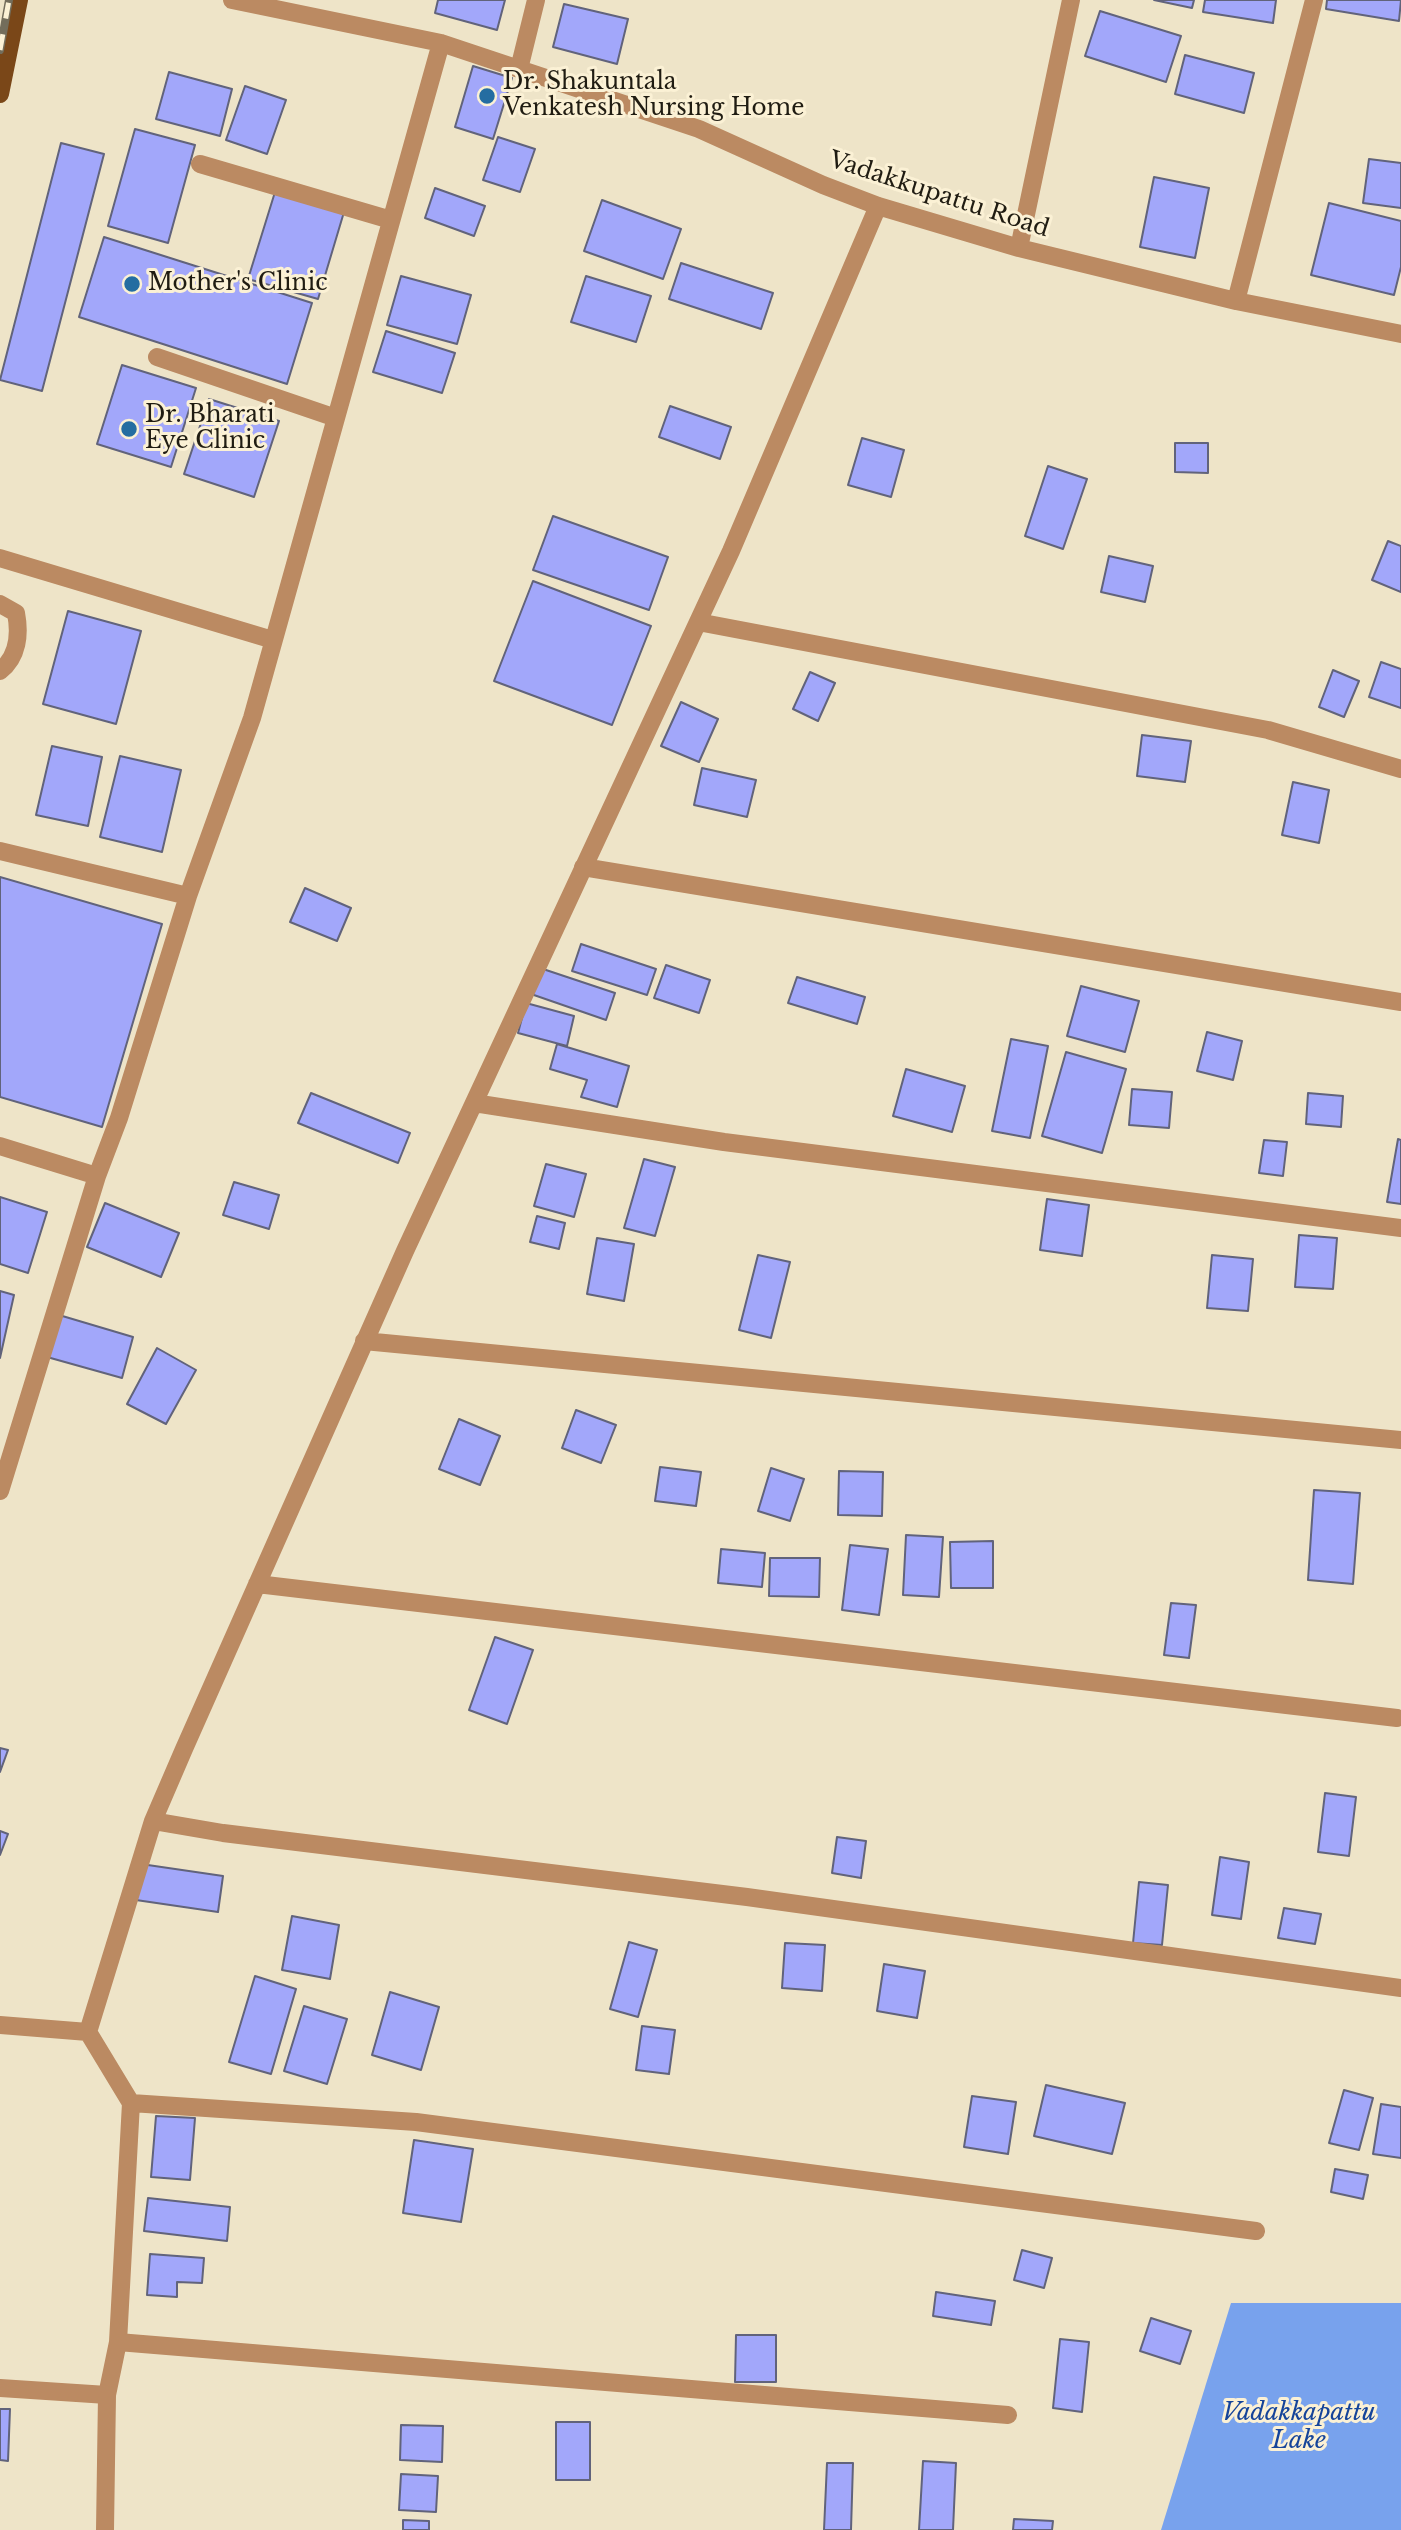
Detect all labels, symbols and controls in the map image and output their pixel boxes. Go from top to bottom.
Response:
place label: Dr. Shakuntala Venkatesh Nursing Home [503,69,804,123]
marker: Dr. Shakuntala Venkatesh Nursing Home [477,86,497,106]
street label: Vadakkupattu Road [826,146,1052,244]
place label: Mother's Clinic [148,270,328,298]
marker: Mother's Clinic [122,274,142,294]
place label: Dr. Bharati Eye Clinic [145,402,275,456]
marker: Dr. Bharati Eye Clinic [119,419,139,439]
water label: Vadakkapattu Lake [1222,2399,1376,2455]

